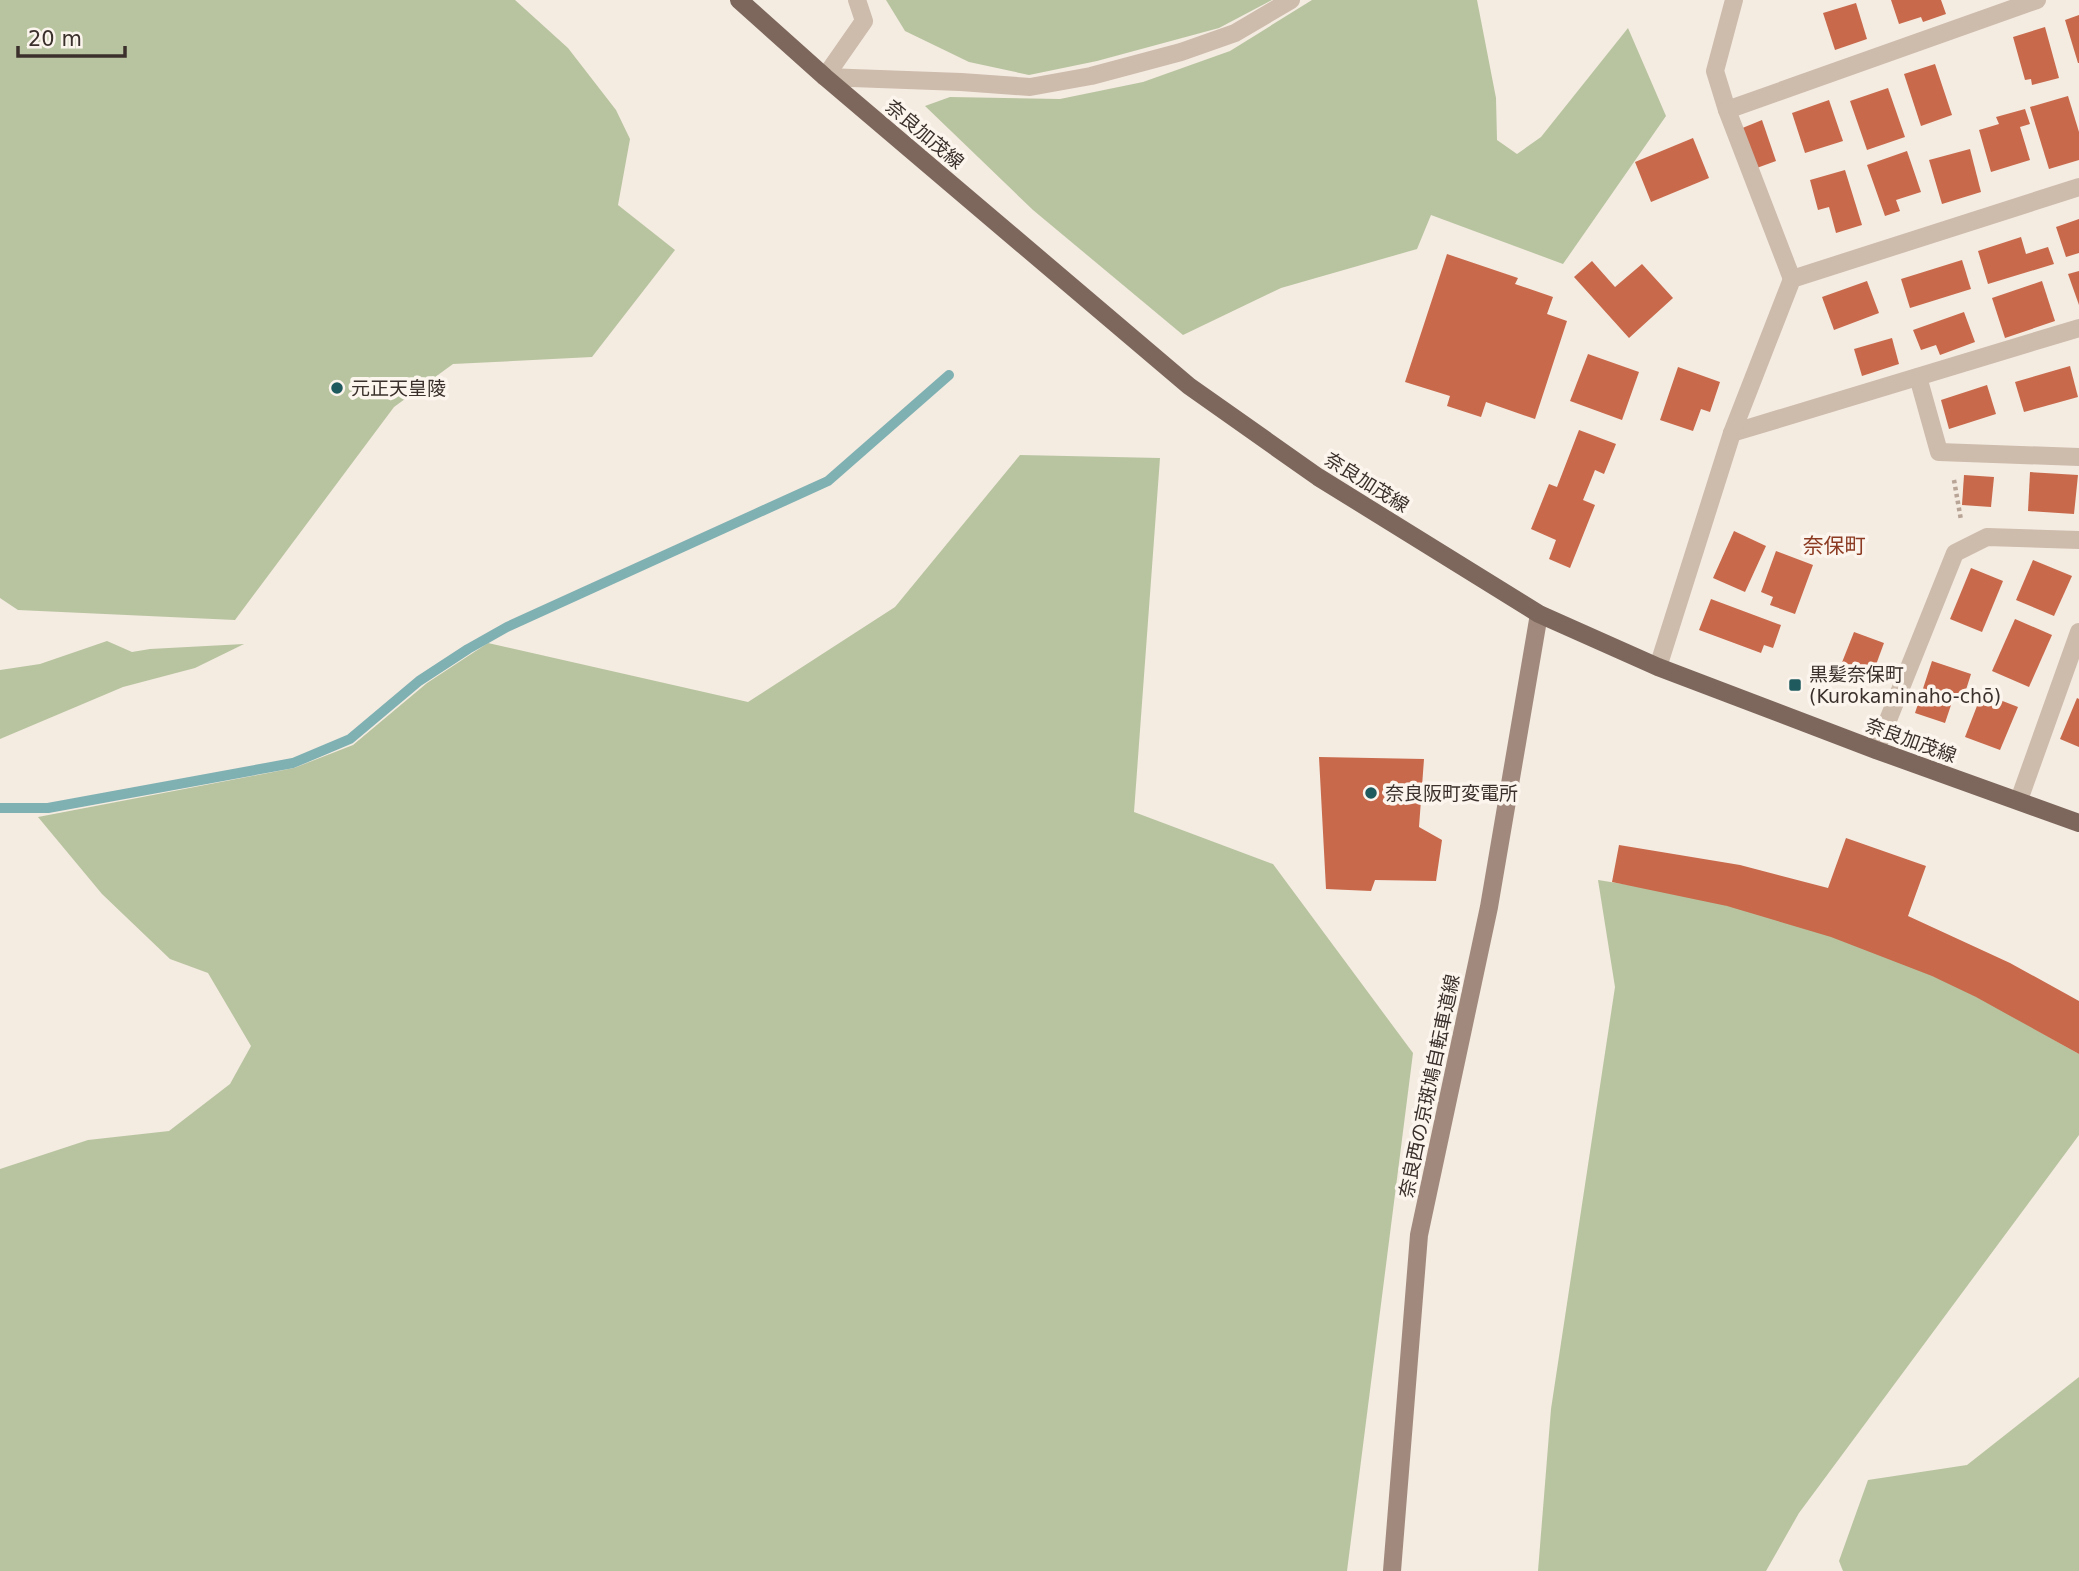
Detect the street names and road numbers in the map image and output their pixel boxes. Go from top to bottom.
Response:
street label: 奈良加茂線 [882,95,968,173]
street label: 奈良加茂線 [1321,447,1413,517]
street label: 奈良加茂線 [1863,713,1959,767]
street label: 奈良西の京斑鳩自転車道線 [1395,972,1463,1200]

